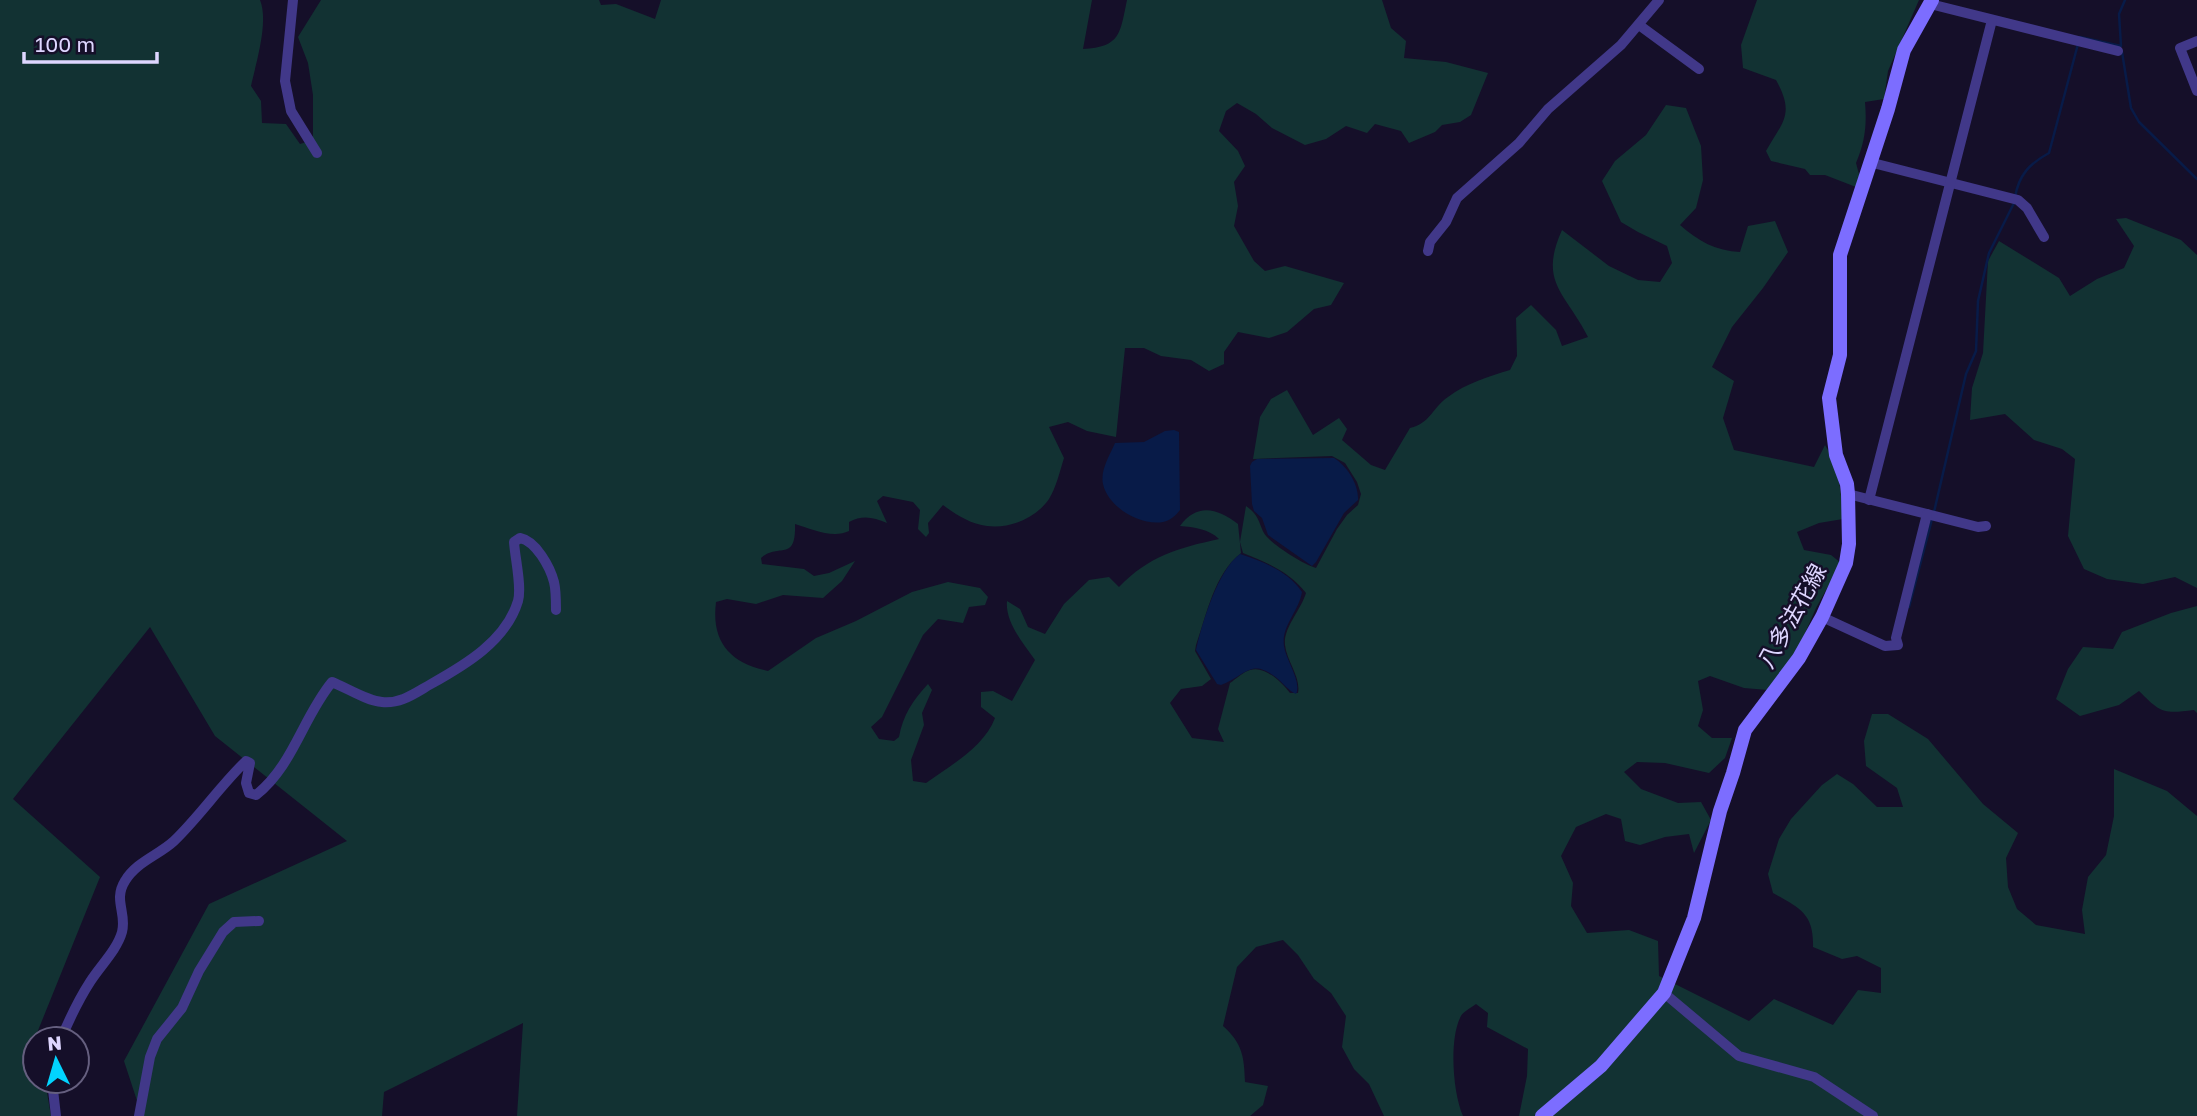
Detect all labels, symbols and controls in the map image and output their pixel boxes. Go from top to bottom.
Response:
scale bar [24,21,158,65]
text: 100 m [35,31,95,57]
street label: 八多法花線 [1751,558,1831,673]
north arrow [21,1025,91,1095]
text: N [46,1030,63,1055]

